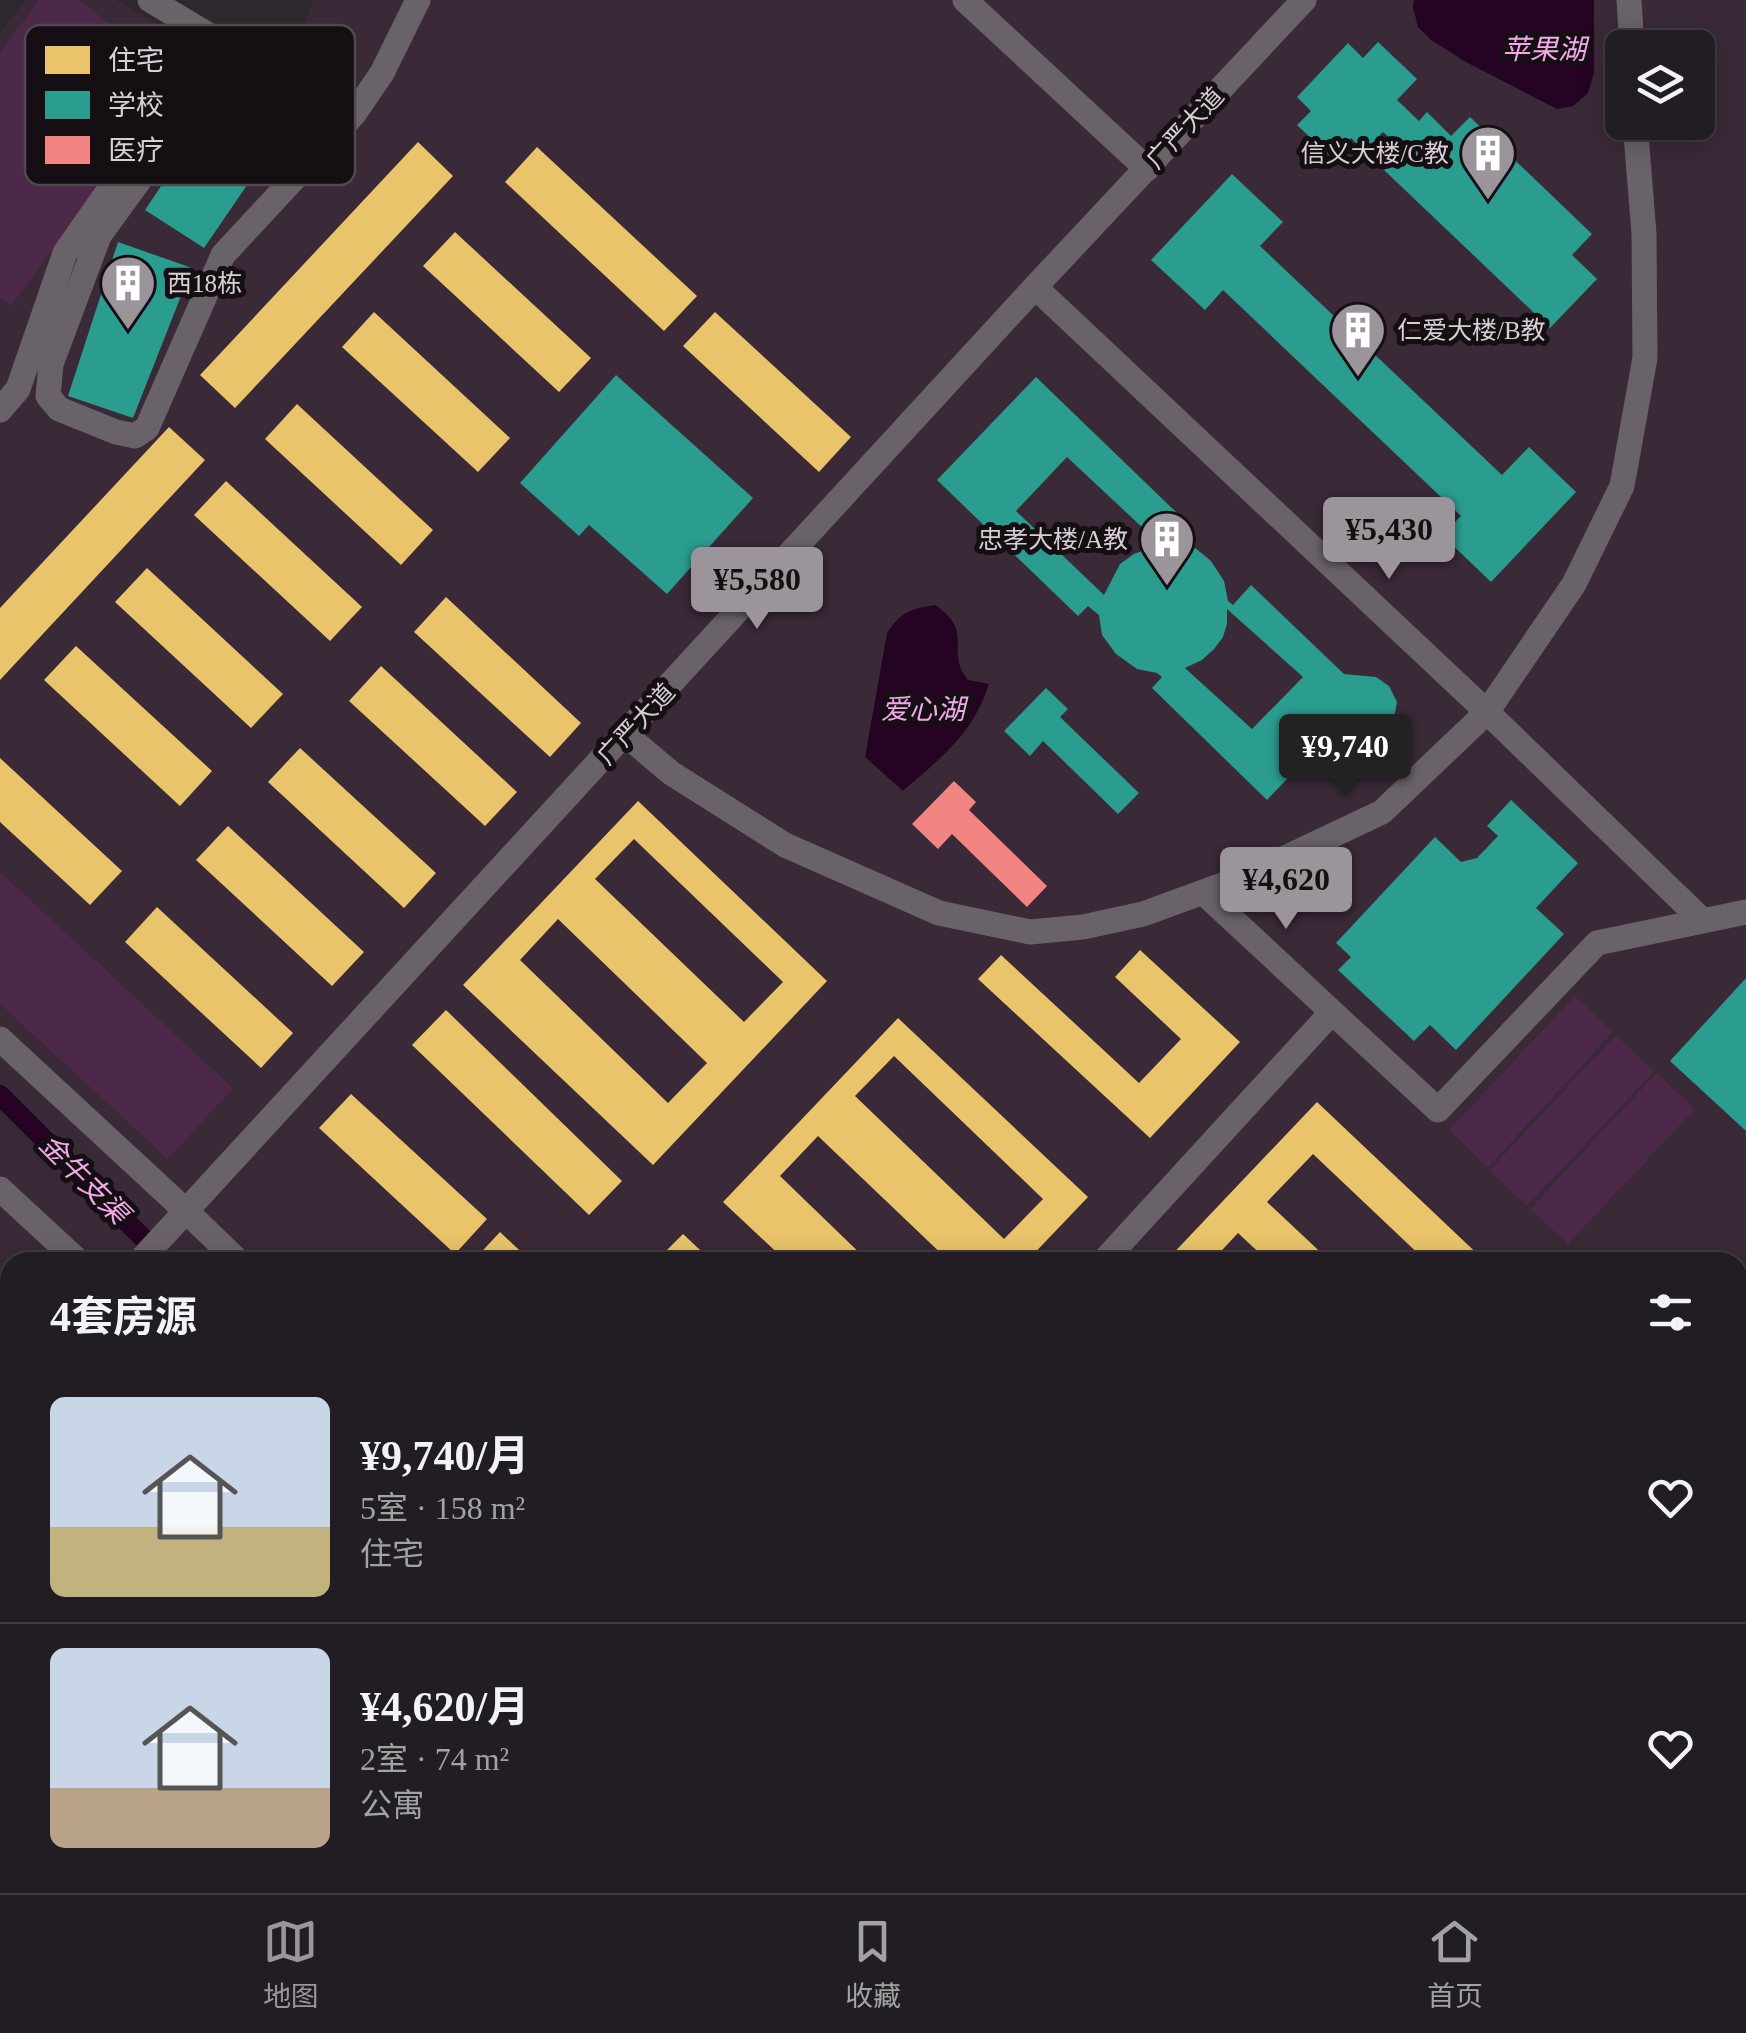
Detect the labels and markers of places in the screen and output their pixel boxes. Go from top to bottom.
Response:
building icon: 信义大楼/C教 [1458,123,1518,202]
place label: 信义大楼/C教 [1300,140,1449,167]
building icon: 西18栋 [98,253,158,332]
place label: 西18栋 [167,270,242,297]
building icon: 仁爱大楼/B教 [1328,300,1388,379]
place label: 仁爱大楼/B教 [1397,317,1546,344]
pin: ¥5,430 [1308,497,1470,582]
building icon: 忠孝大楼/A教 [1137,509,1197,588]
place label: 忠孝大楼/A教 [978,526,1128,553]
pin: ¥5,580 [676,547,838,632]
pin: ¥9,740 [1264,714,1426,799]
pin: ¥4,620 [1205,847,1367,932]

